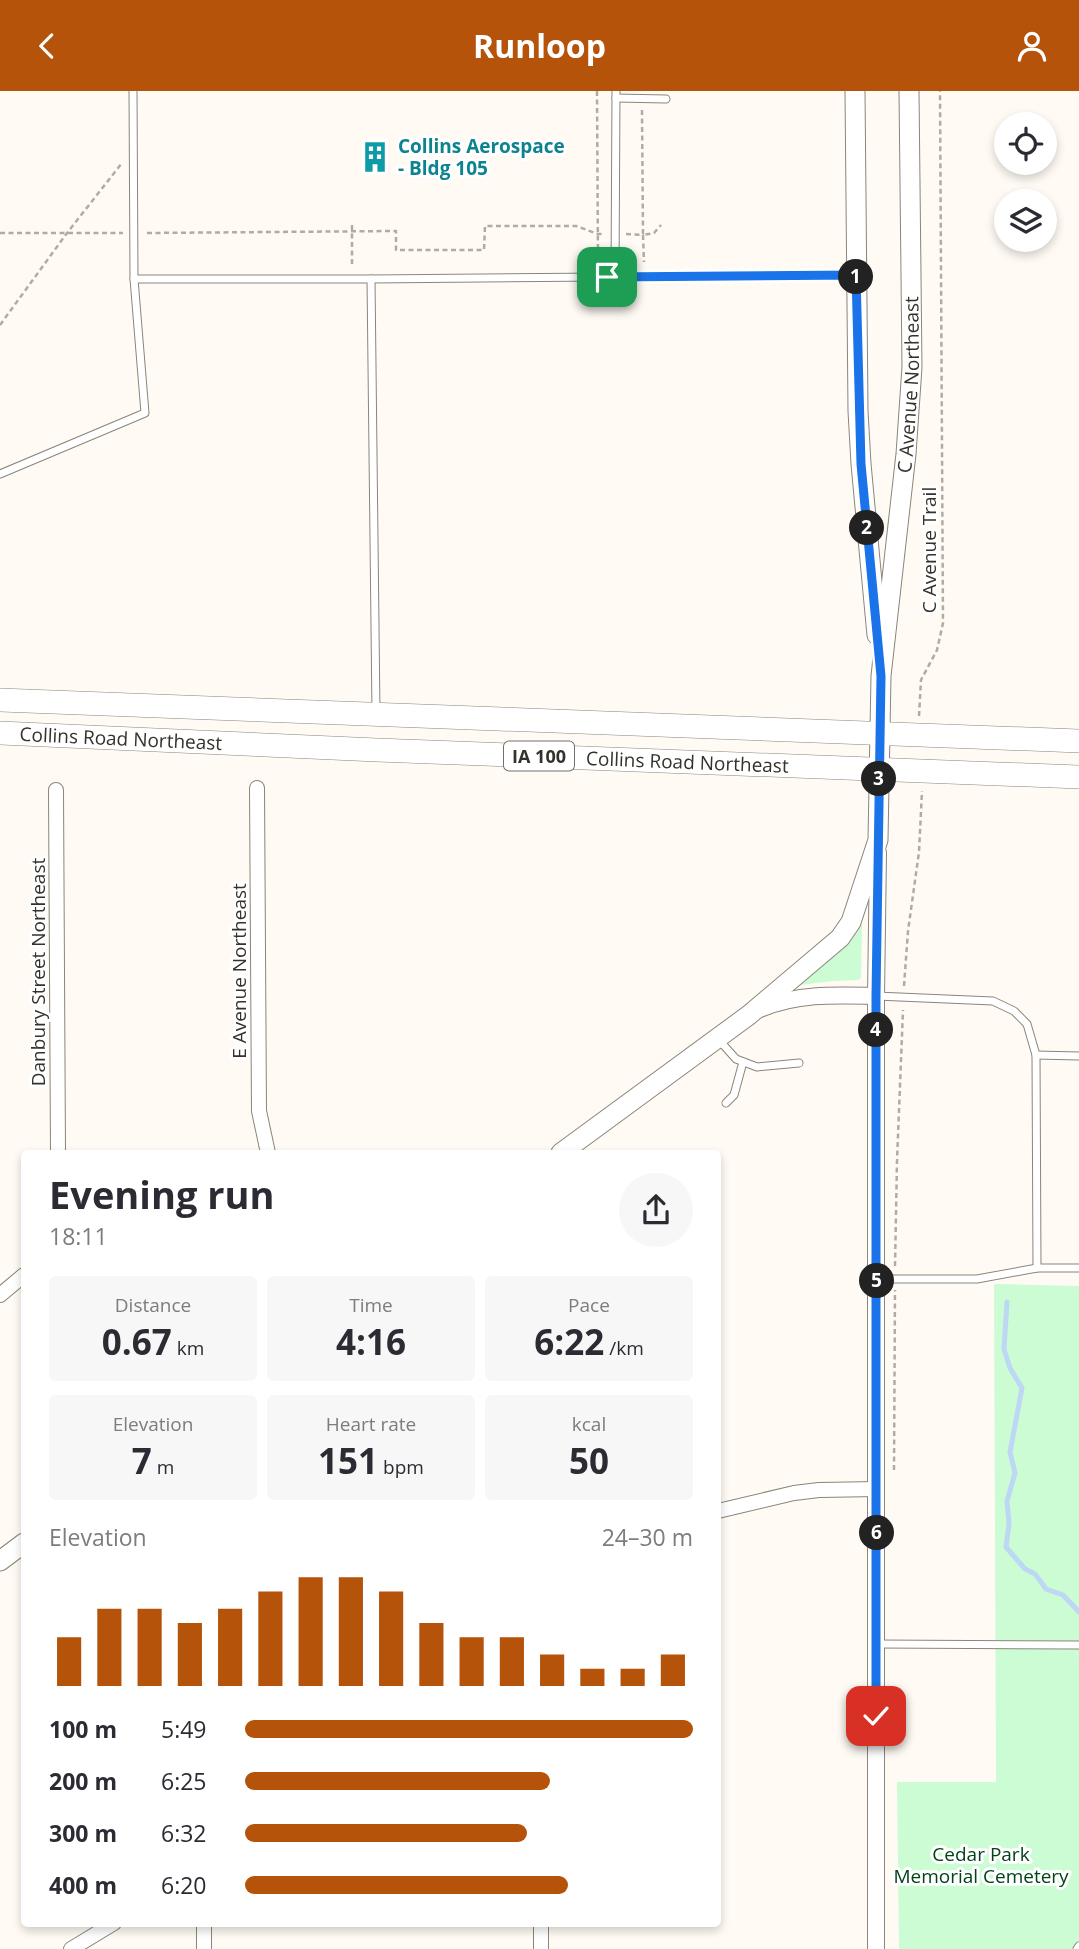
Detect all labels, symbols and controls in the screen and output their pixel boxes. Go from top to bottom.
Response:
text: Runloop [473,24,606,67]
icon: back [28,27,66,65]
icon: person [1013,27,1051,65]
map controls [994,112,1057,252]
button: locate [994,112,1057,175]
place label: Collins Aerospace - Bldg 105 [398,133,565,181]
building icon: Collins Aerospace - Bldg 105 [358,140,392,174]
button: layers [994,189,1057,252]
pin [577,247,637,307]
icon: arrive [588,258,626,296]
pin: 1 [838,259,874,295]
text: 1 [850,263,861,289]
street label: C Avenue Northeast [891,296,925,474]
street label: C Avenue Trail [916,487,942,613]
pin: 2 [850,511,884,545]
text: 2 [861,514,872,540]
street label: Collins Road Northeast [19,721,223,756]
road number: IA 100 [504,741,574,771]
street label: Collins Road Northeast [586,745,789,779]
pin: 3 [862,761,896,797]
text: 3 [873,765,884,791]
street label: Danbury Street Northeast [25,858,51,1086]
street label: E Avenue Northeast [226,883,252,1059]
pin: 4 [858,1013,894,1047]
text: 4 [870,1016,881,1042]
text: Evening run [49,1168,274,1220]
button: share [619,1173,693,1247]
text: 18:11 [49,1220,108,1252]
pin: 5 [860,1263,894,1299]
text: 5 [871,1267,882,1293]
text: Distance [115,1292,191,1318]
text: Time [349,1292,393,1318]
text: Pace [568,1292,610,1318]
text: 0.67 [102,1318,172,1365]
text: 4:16 [336,1318,406,1365]
text: 6:22 [534,1318,604,1365]
text: km [172,1335,204,1361]
text: /km [604,1335,644,1361]
text: Elevation [113,1411,193,1437]
text: Heart rate [326,1411,416,1437]
text: kcal [572,1411,606,1437]
text: 7 [132,1437,152,1484]
text: 151 [318,1437,378,1484]
text: 50 [569,1437,609,1484]
text: m [152,1454,174,1480]
text: bpm [378,1454,424,1480]
pin: 6 [860,1515,894,1551]
text: 6 [871,1519,882,1545]
text: Elevation [49,1521,147,1553]
text: 24–30 m [602,1521,693,1553]
pin [846,1686,906,1746]
icon: check [857,1697,895,1735]
text: 100 m [49,1713,117,1745]
text: 5:49 [161,1713,207,1745]
text: 200 m [49,1765,117,1797]
text: 6:25 [161,1765,207,1797]
text: 300 m [49,1817,117,1849]
text: 6:32 [161,1817,207,1849]
park label: Cedar Park Memorial Cemetery [893,1841,1069,1889]
text: 400 m [49,1869,117,1901]
text: 6:20 [161,1869,207,1901]

